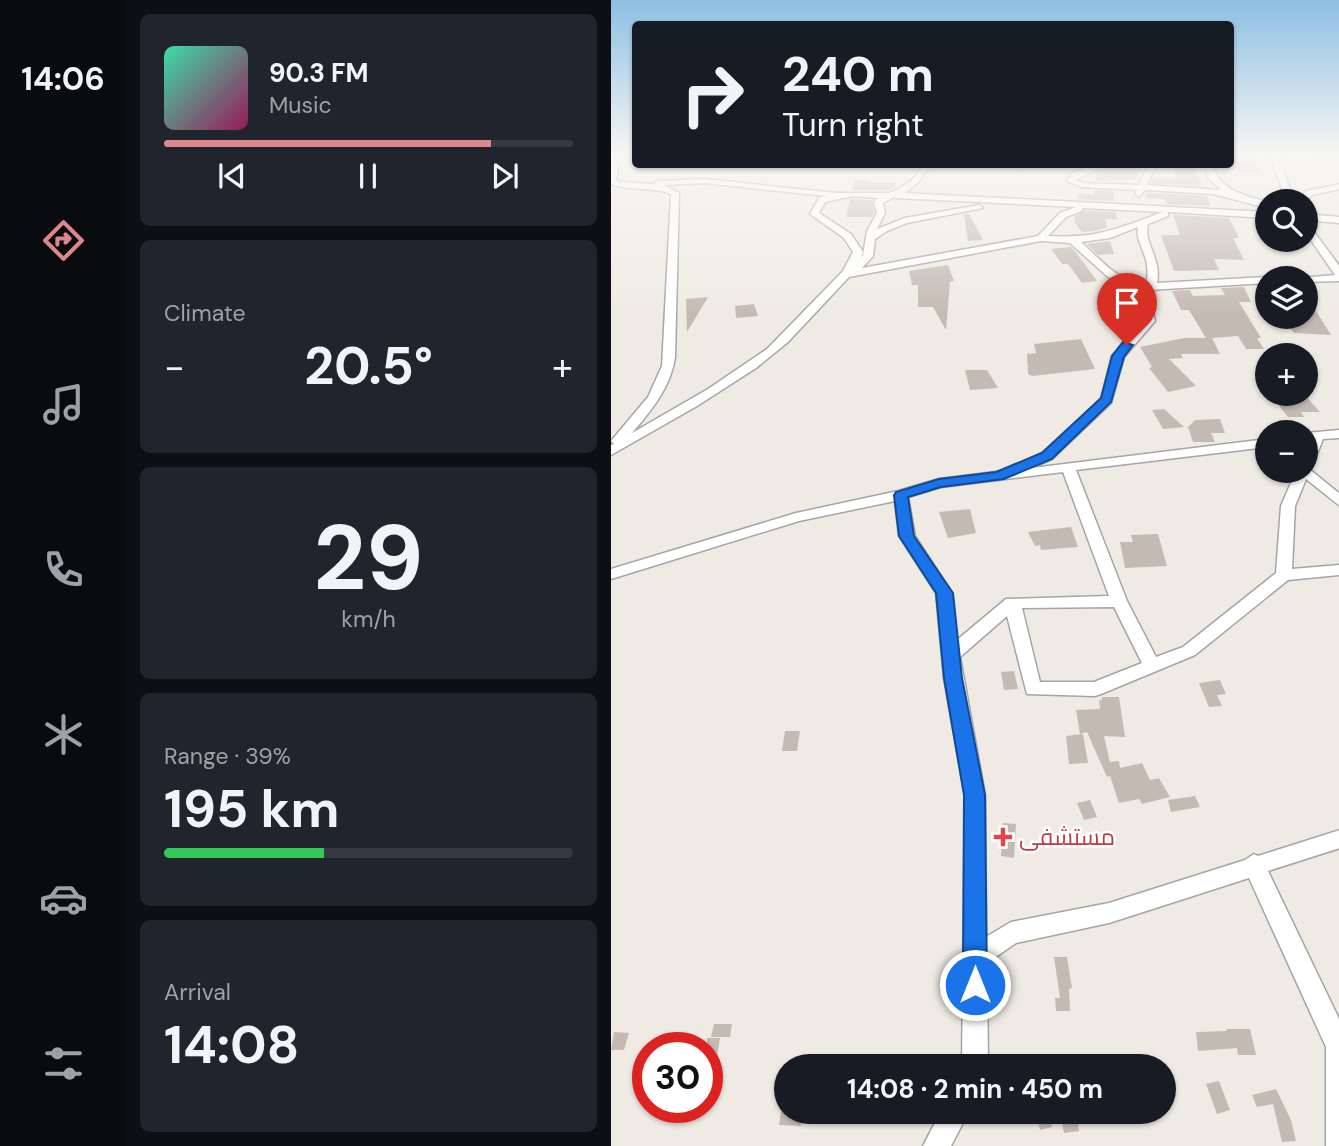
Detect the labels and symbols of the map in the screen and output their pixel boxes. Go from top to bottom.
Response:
pin [1097,273,1157,345]
place label: مستشفى [1019,822,1115,852]
marker: مستشفى [993,827,1013,847]
position arrow [938,948,1012,1022]
speed limit sign: 30 [632,1032,723,1123]

